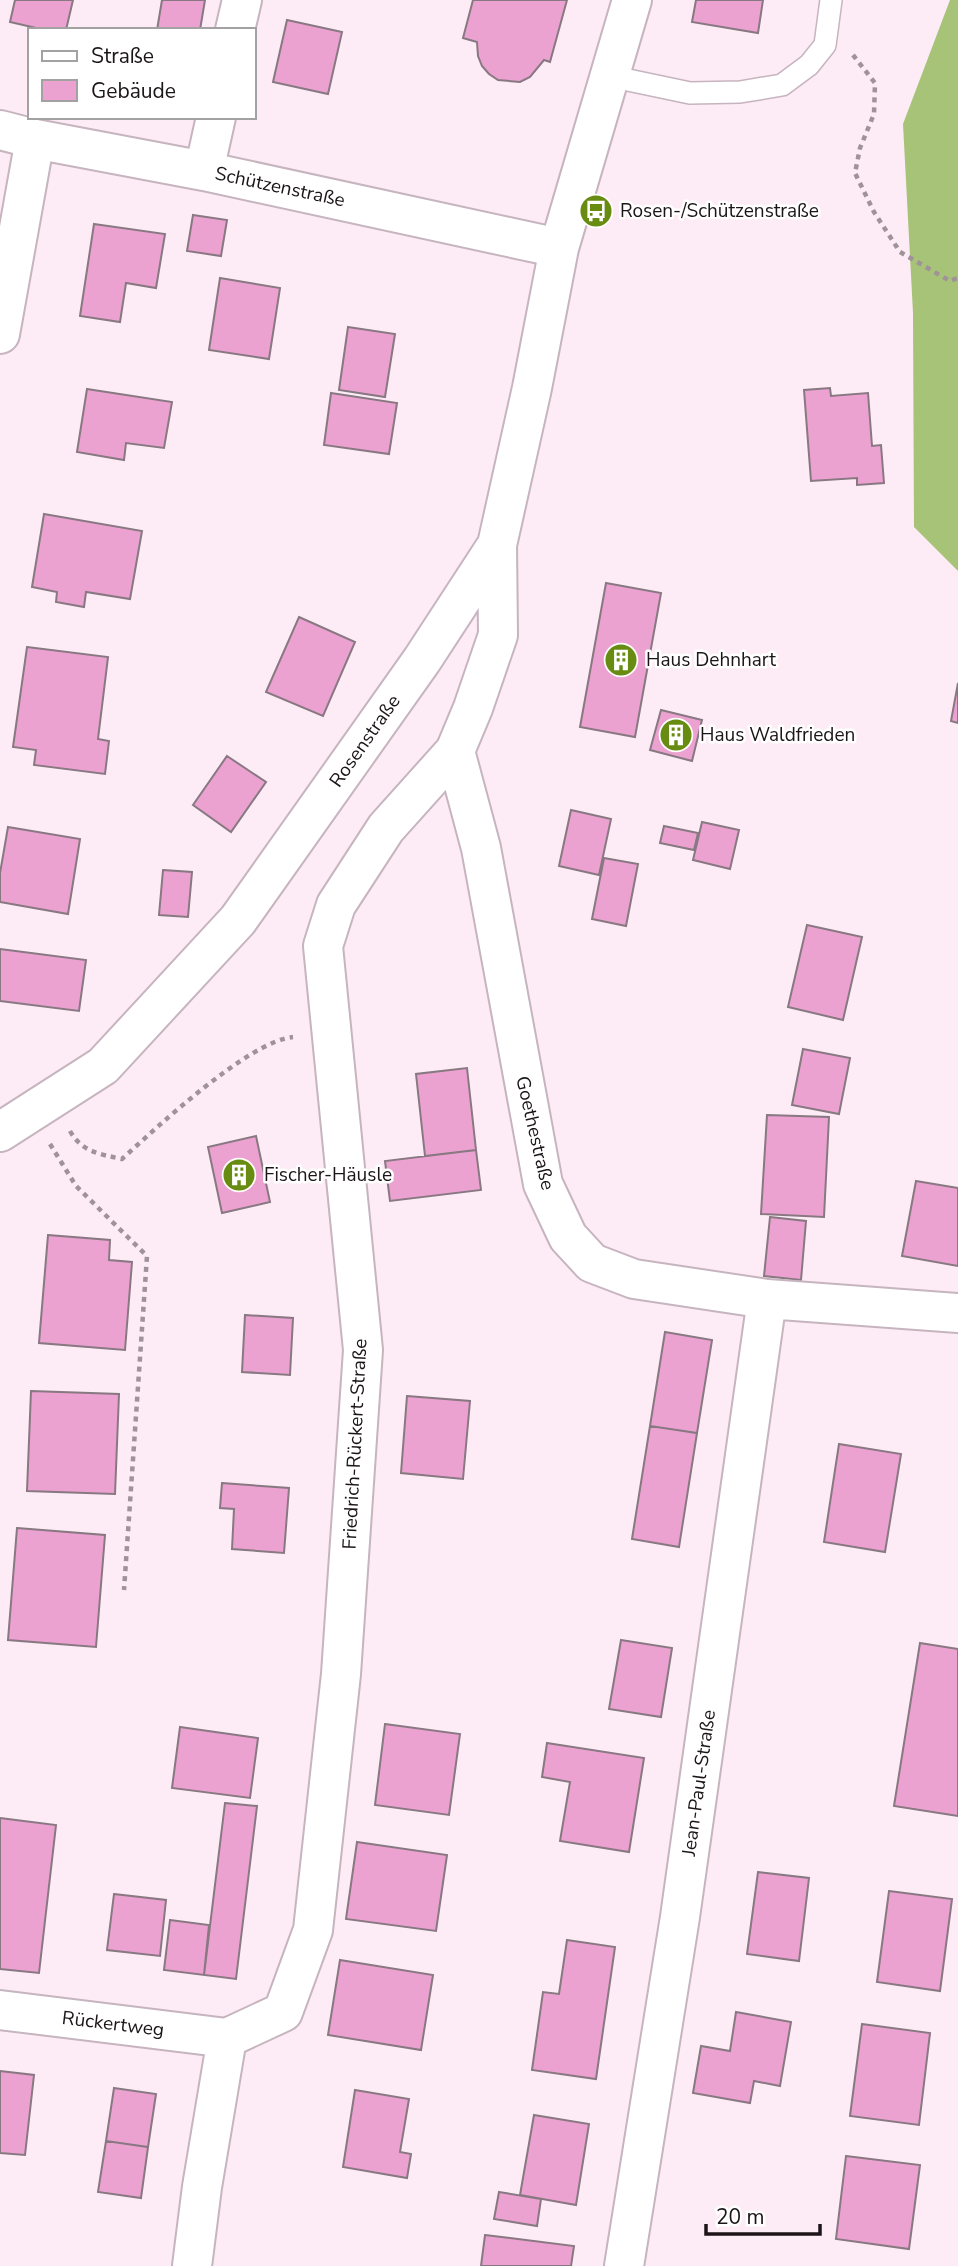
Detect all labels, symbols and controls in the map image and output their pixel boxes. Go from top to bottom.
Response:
legend [28,28,256,119]
text: Straße [91,42,154,70]
text: Gebäude [91,77,176,105]
street label: Schützenstraße [213,161,347,213]
bus stop icon: Rosen-/Schützenstraße [577,192,615,230]
place label: Rosen-/Schützenstraße [620,198,819,224]
building icon: Haus Dehnhart [602,641,640,679]
place label: Haus Dehnhart [646,647,776,673]
street label: Rosenstraße [324,690,406,792]
building icon: Haus Waldfrieden [657,716,695,754]
place label: Haus Waldfrieden [700,722,855,748]
street label: Goethestraße [509,1073,561,1193]
building icon: Fischer-Häusle [220,1156,258,1194]
place label: Fischer-Häusle [264,1162,392,1188]
street label: Friedrich-Rückert-Straße [336,1338,374,1550]
street label: Jean-Paul-Straße [676,1708,722,1859]
street label: Rückertweg [60,2005,166,2043]
scale bar [706,2192,820,2236]
text: 20 m [716,2203,765,2231]

